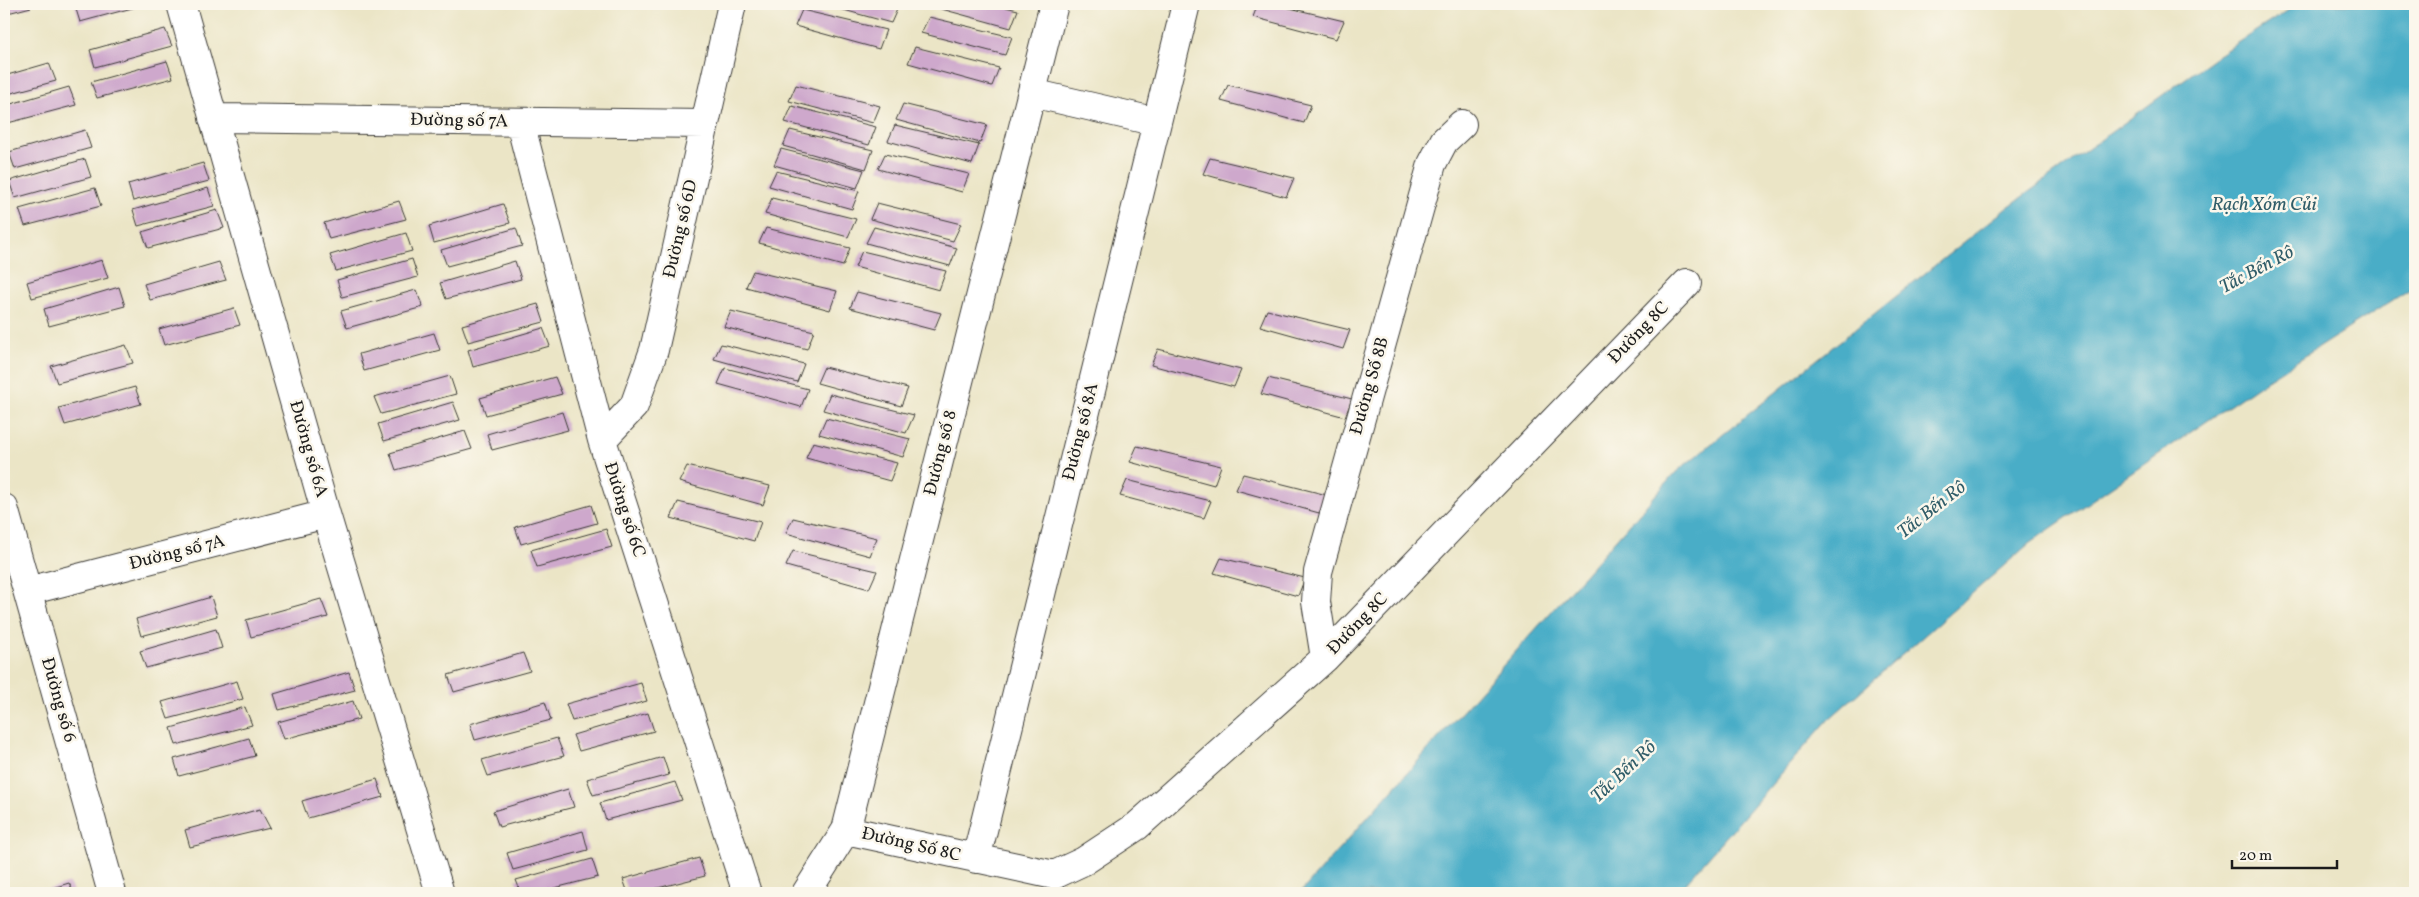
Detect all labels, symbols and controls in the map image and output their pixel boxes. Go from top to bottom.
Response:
street label: Đường số 7A [410,108,508,134]
street label: Đường số 6D [658,177,704,281]
water label: Rạch Xóm Củi [2212,192,2317,218]
water label: Tắc Bến Rô [2215,239,2299,300]
street label: Đường 8C [1603,296,1675,370]
street label: Đường Số 8B [1344,334,1396,438]
street label: Đường số 8A [1057,380,1105,484]
street label: Đường số 6A [282,397,334,501]
street label: Đường số 8 [918,408,964,498]
street label: Đường số 6C [597,459,651,561]
water label: Tắc Bến Rô [1892,475,1972,545]
street label: Đường số 7A [127,529,228,577]
street label: Đường 8C [1322,587,1394,661]
street label: Đường số 6 [34,655,82,745]
water label: Tắc Bến Rô [1586,735,1663,809]
street label: Đường Số 8C [859,821,963,869]
scale bar [2232,837,2336,869]
text: 20 m [2239,846,2272,867]

